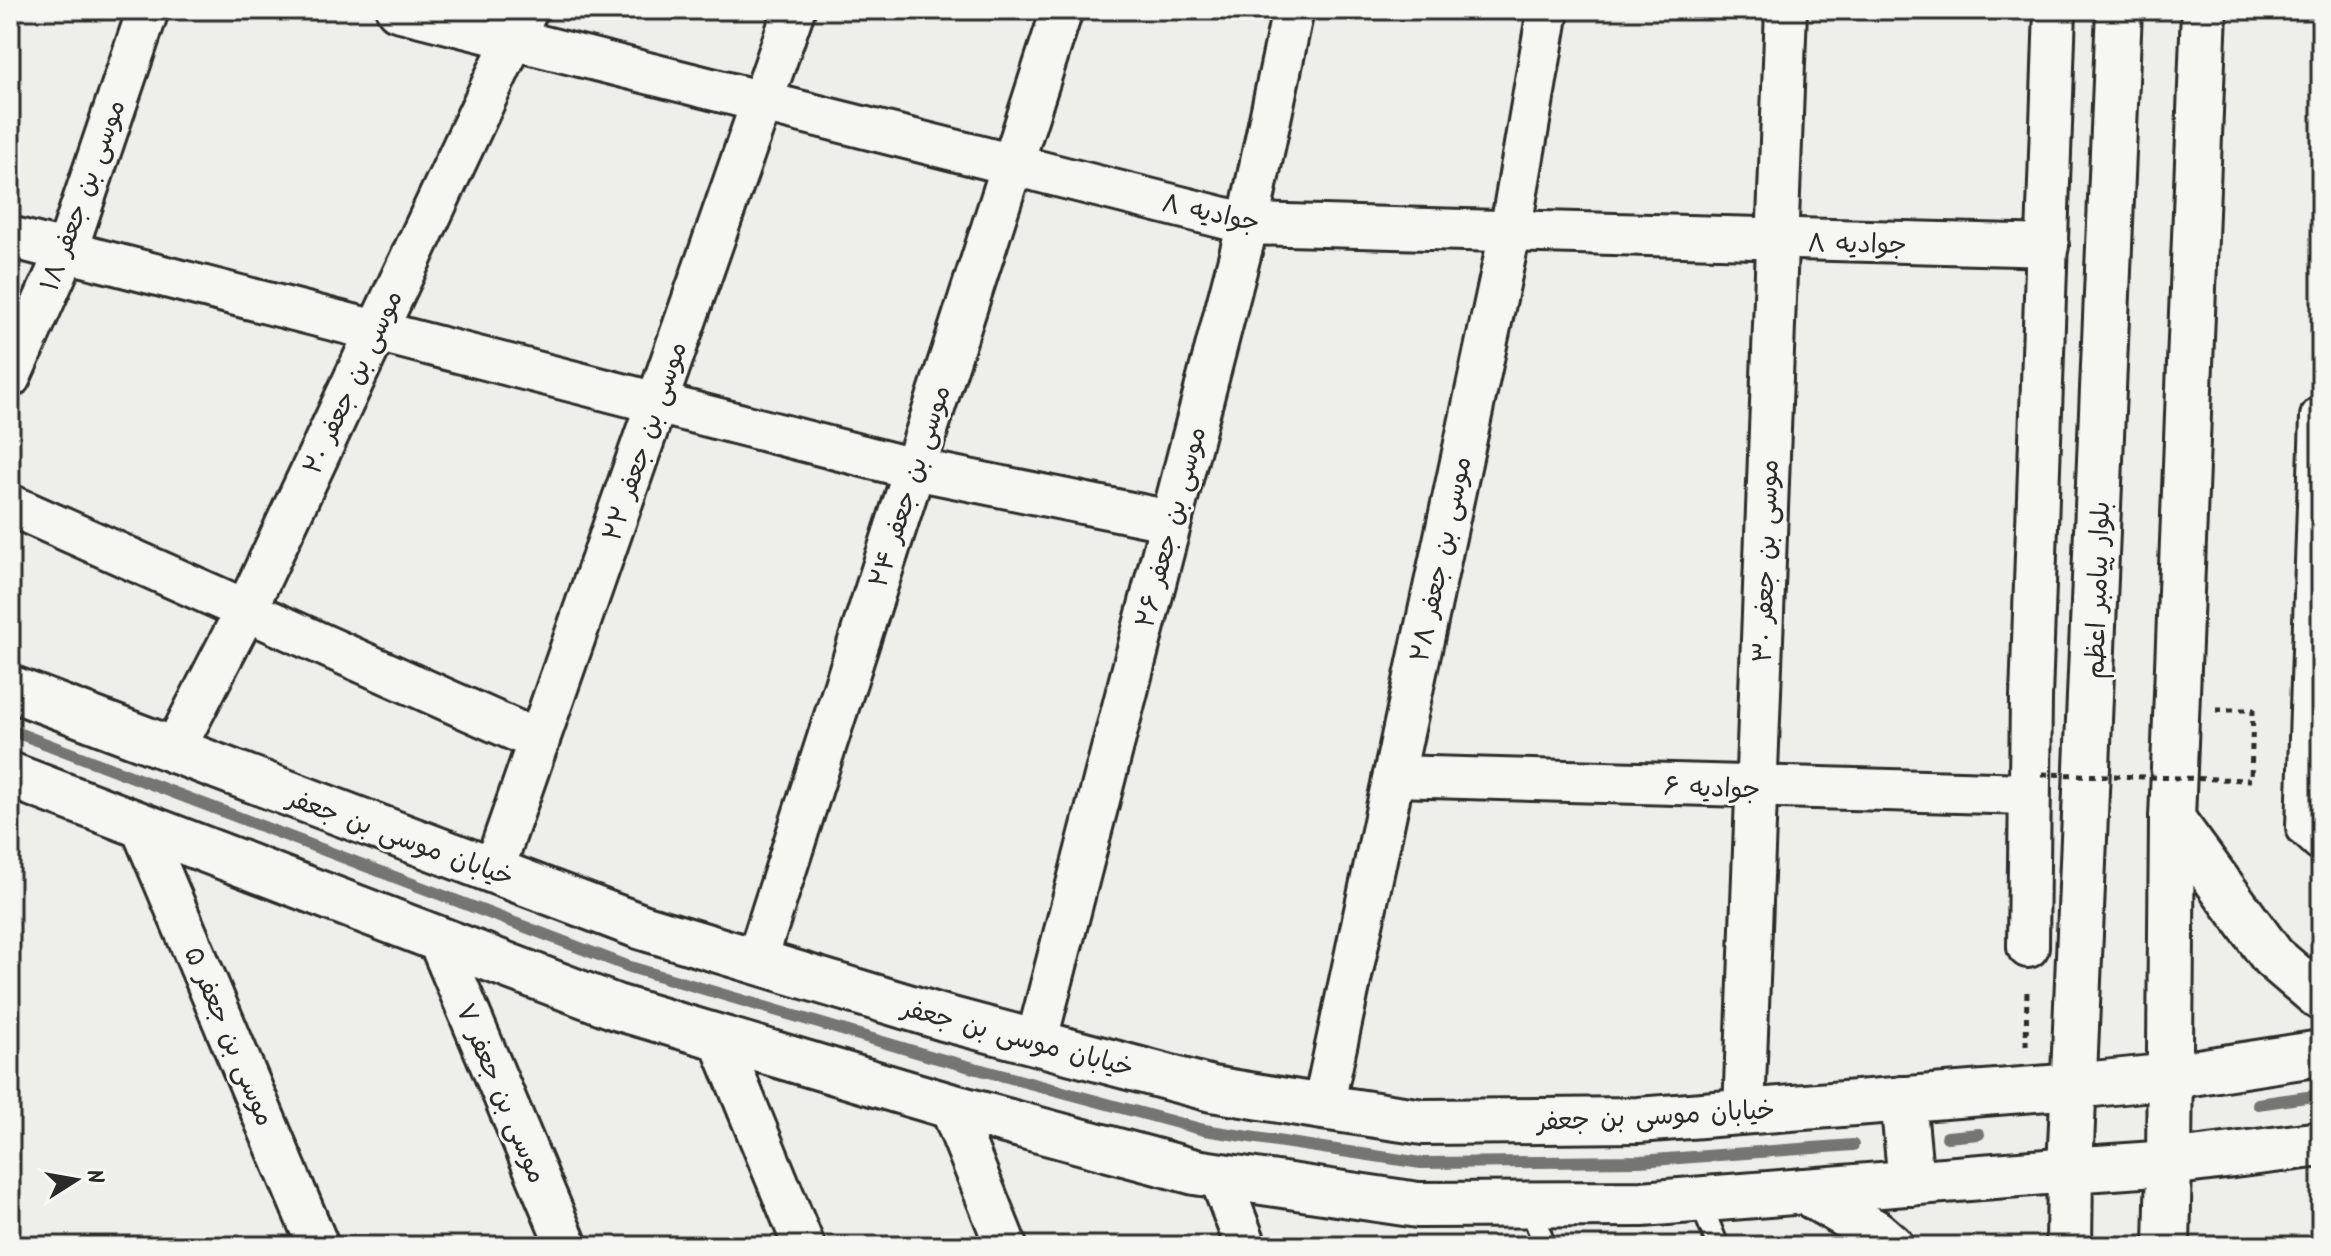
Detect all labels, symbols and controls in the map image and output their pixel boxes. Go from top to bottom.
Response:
street label: موسی بن جعفر ۱۸ [30,94,138,297]
street label: جوادیه ۸ [1158,183,1264,245]
street label: جوادیه ۸ [1807,223,1907,267]
street label: موسی بن جعفر ۲۰ [293,283,415,482]
street label: موسی بن جعفر ۲۲ [592,336,700,547]
street label: موسی بن جعفر ۲۴ [858,380,963,593]
street label: موسی بن جعفر ۲۶ [1125,422,1219,633]
street label: موسی بن جعفر ۲۸ [1400,453,1484,666]
street label: موسی بن جعفر ۳۰ [1742,459,1792,663]
street label: بلوار پیامبر اعظم [2075,500,2123,680]
street label: جوادیه ۶ [1663,766,1761,812]
street label: خیابان موسی بن جعفر [279,778,519,899]
street label: موسی بن جعفر ۵ [171,940,285,1133]
street label: خیابان موسی بن جعفر [895,987,1138,1090]
street label: موسی بن جعفر ۷ [443,997,557,1190]
street label: خیابان موسی بن جعفر [1534,1090,1776,1144]
north arrow [36,1140,116,1220]
text: N [75,1167,112,1187]

